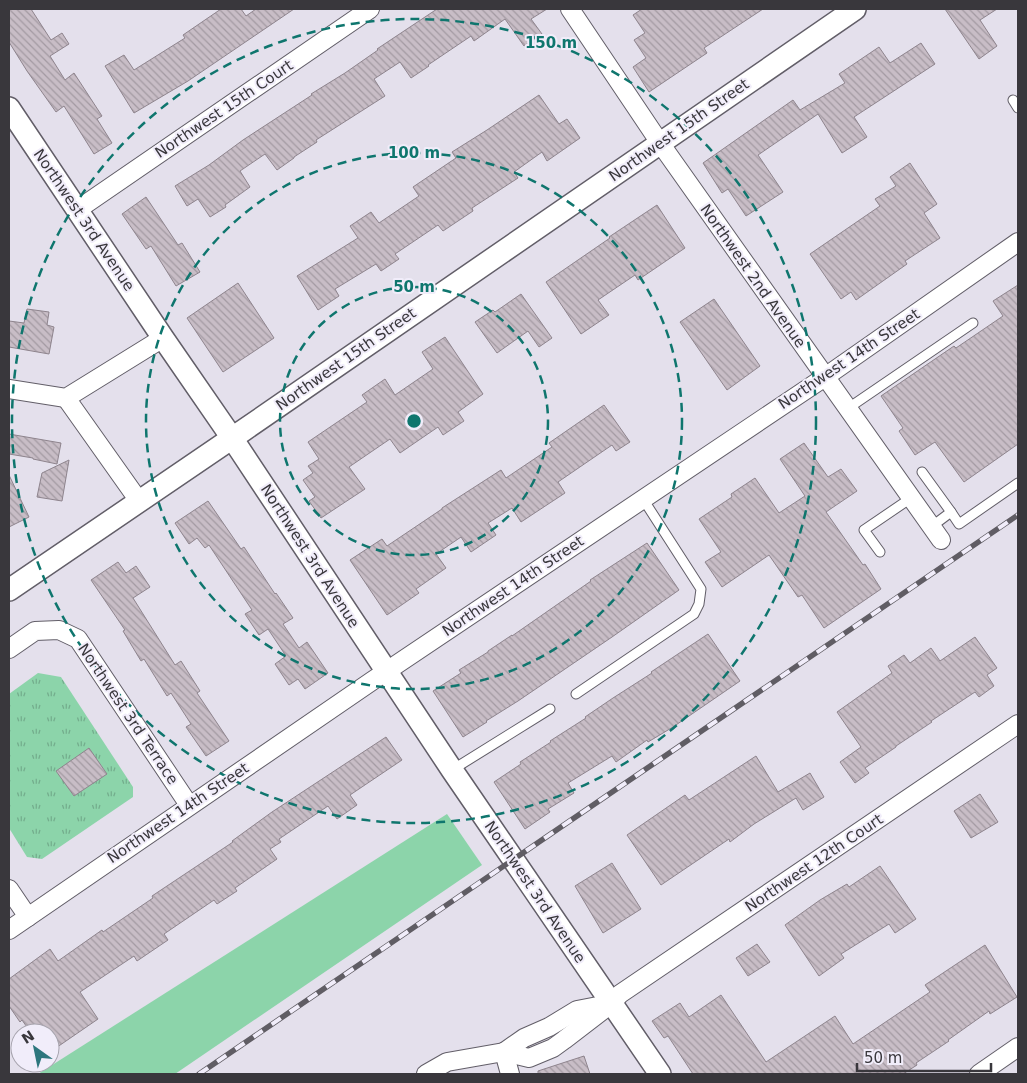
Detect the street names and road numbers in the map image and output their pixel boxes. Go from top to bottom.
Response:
street label: Northwest 15th Court [152,56,296,162]
street label: Northwest 15th Street [606,75,753,185]
street label: Northwest 3rd Avenue [30,146,138,294]
street label: Northwest 2nd Avenue [697,201,809,351]
street label: Northwest 15th Street [273,304,420,414]
street label: Northwest 14th Street [775,305,923,413]
street label: Northwest 3rd Avenue [257,481,363,631]
street label: Northwest 14th Street [439,532,587,640]
street label: Northwest 3rd Terrace [74,640,182,788]
street label: Northwest 14th Street [104,759,252,867]
street label: Northwest 12th Court [742,810,886,916]
street label: Northwest 3rd Avenue [481,818,589,966]

